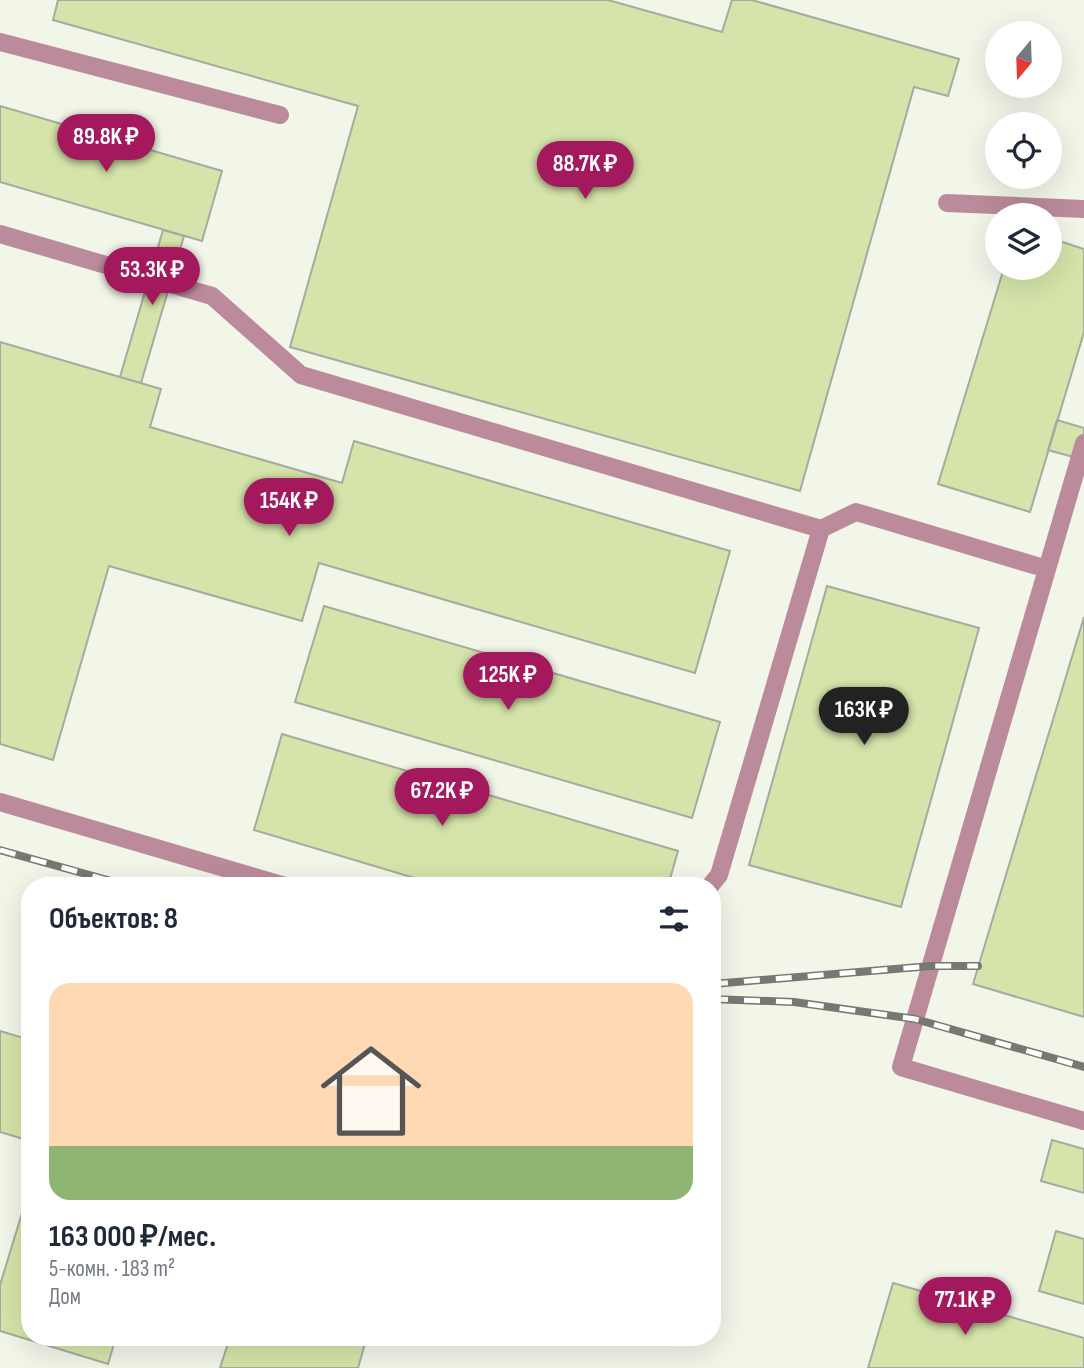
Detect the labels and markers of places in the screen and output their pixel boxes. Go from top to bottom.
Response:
pin: 89.8K ₽ [41,114,171,174]
pin: 88.7K ₽ [520,142,650,201]
pin: 53.3K ₽ [87,247,217,307]
pin: 154K ₽ [232,478,346,538]
pin: 125K ₽ [451,652,565,712]
pin: 163K ₽ [807,688,921,747]
pin: 67.2K ₽ [377,768,507,828]
pin: 77.1K ₽ [900,1278,1030,1337]

